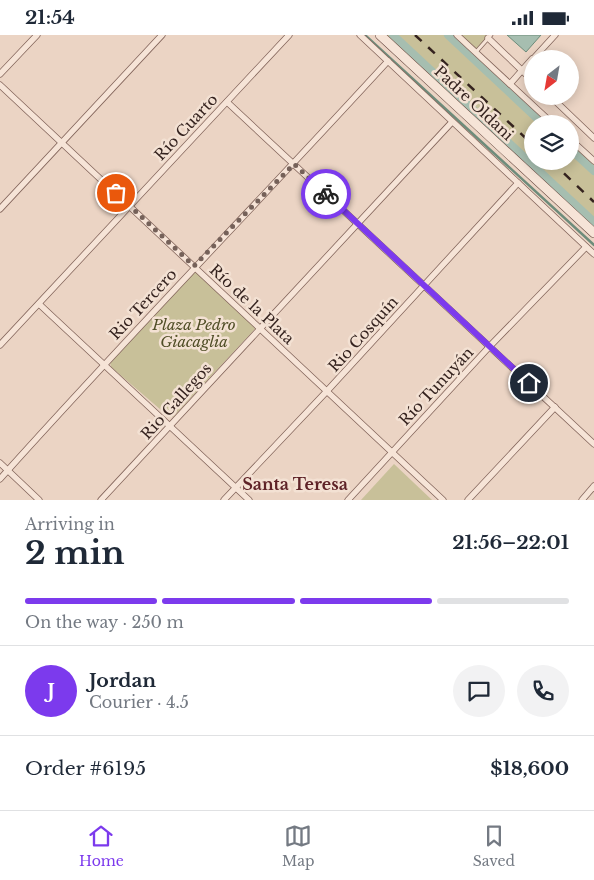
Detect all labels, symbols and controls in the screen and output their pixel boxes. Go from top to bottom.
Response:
text: 21:54 [25,6,75,29]
north arrow [524,50,579,105]
map controls [524,50,579,170]
street label: Padre Oldani [431,62,517,144]
street label: Río Cuarto [150,90,222,164]
button: layers [524,115,579,170]
courier [301,169,351,219]
pin [95,172,137,214]
icon: bag [102,179,130,207]
icon: bike [312,180,340,208]
street label: Río de la Plata [206,260,299,349]
street label: Rio Tercero [105,264,181,343]
street label: Rio Cosquín [324,292,402,376]
park label: Plaza Pedro Giacaglia [151,315,236,351]
street label: Río Tunuyán [395,343,477,429]
street label: Rio Gallegos [137,359,215,443]
pin [508,362,550,404]
icon: home [515,369,543,397]
district label: Santa Teresa [242,474,348,494]
text: Arriving in [25,514,115,534]
text: 21:56–22:01 [452,531,569,554]
text: 2 min [25,533,125,573]
text: On the way · 250 m [25,612,184,632]
button: chat [453,665,505,717]
button: phone [517,665,569,717]
text: Jordan [89,669,156,692]
text: J [47,679,55,702]
text: Courier · 4.5 [89,692,189,712]
text: Order #6195 [25,757,146,780]
text: $18,600 [490,757,569,780]
tab: Home [79,822,124,870]
tab: Map [282,822,315,870]
tab: Saved [473,822,515,870]

